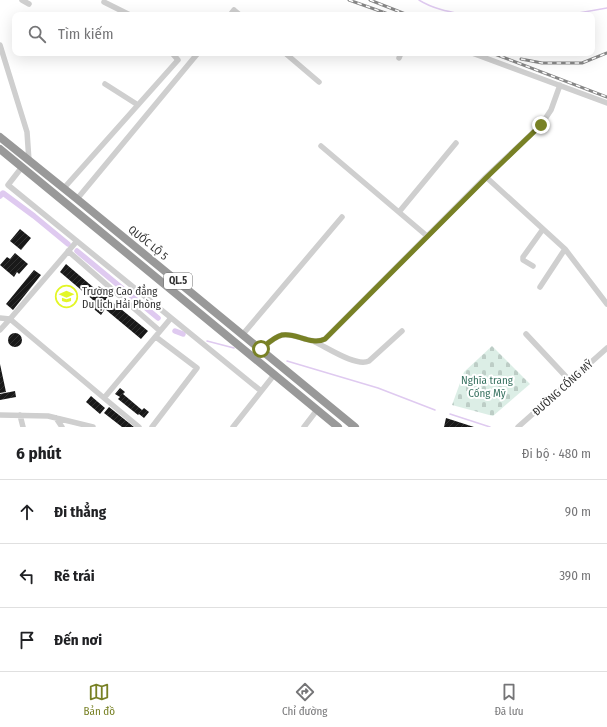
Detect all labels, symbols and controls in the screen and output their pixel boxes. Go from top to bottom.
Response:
search box [12,12,595,56]
icon: search [26,23,48,45]
text: Tìm kiếm [58,25,114,43]
route end [532,116,550,134]
street label: QUỐC LỘ 5 [125,221,172,263]
road number: QL.5 [164,273,192,289]
school or university icon: Trường Cao đẳng Du lịch Hải Phòng [53,284,79,310]
place label: Trường Cao đẳng Du lịch Hải Phòng [82,284,162,311]
route start [252,340,270,358]
street label: ĐƯỜNG CỐNG MỸ [529,356,596,419]
park label: Nghĩa trang Cống Mỹ [461,374,514,400]
text: 6 phút [16,443,61,464]
text: Đi bộ · 480 m [522,446,591,461]
icon: ahead [16,501,38,523]
text: Đi thẳng [54,503,106,521]
text: 90 m [565,504,591,519]
icon: left [16,565,38,587]
text: Rẽ trái [54,567,95,585]
text: 390 m [559,568,591,583]
icon: arrive [16,629,38,651]
text: Đến nơi [54,631,102,649]
tab: Bản đồ [84,681,115,718]
tab: Chỉ đường [282,681,327,718]
tab: Đã lưu [494,681,524,718]

